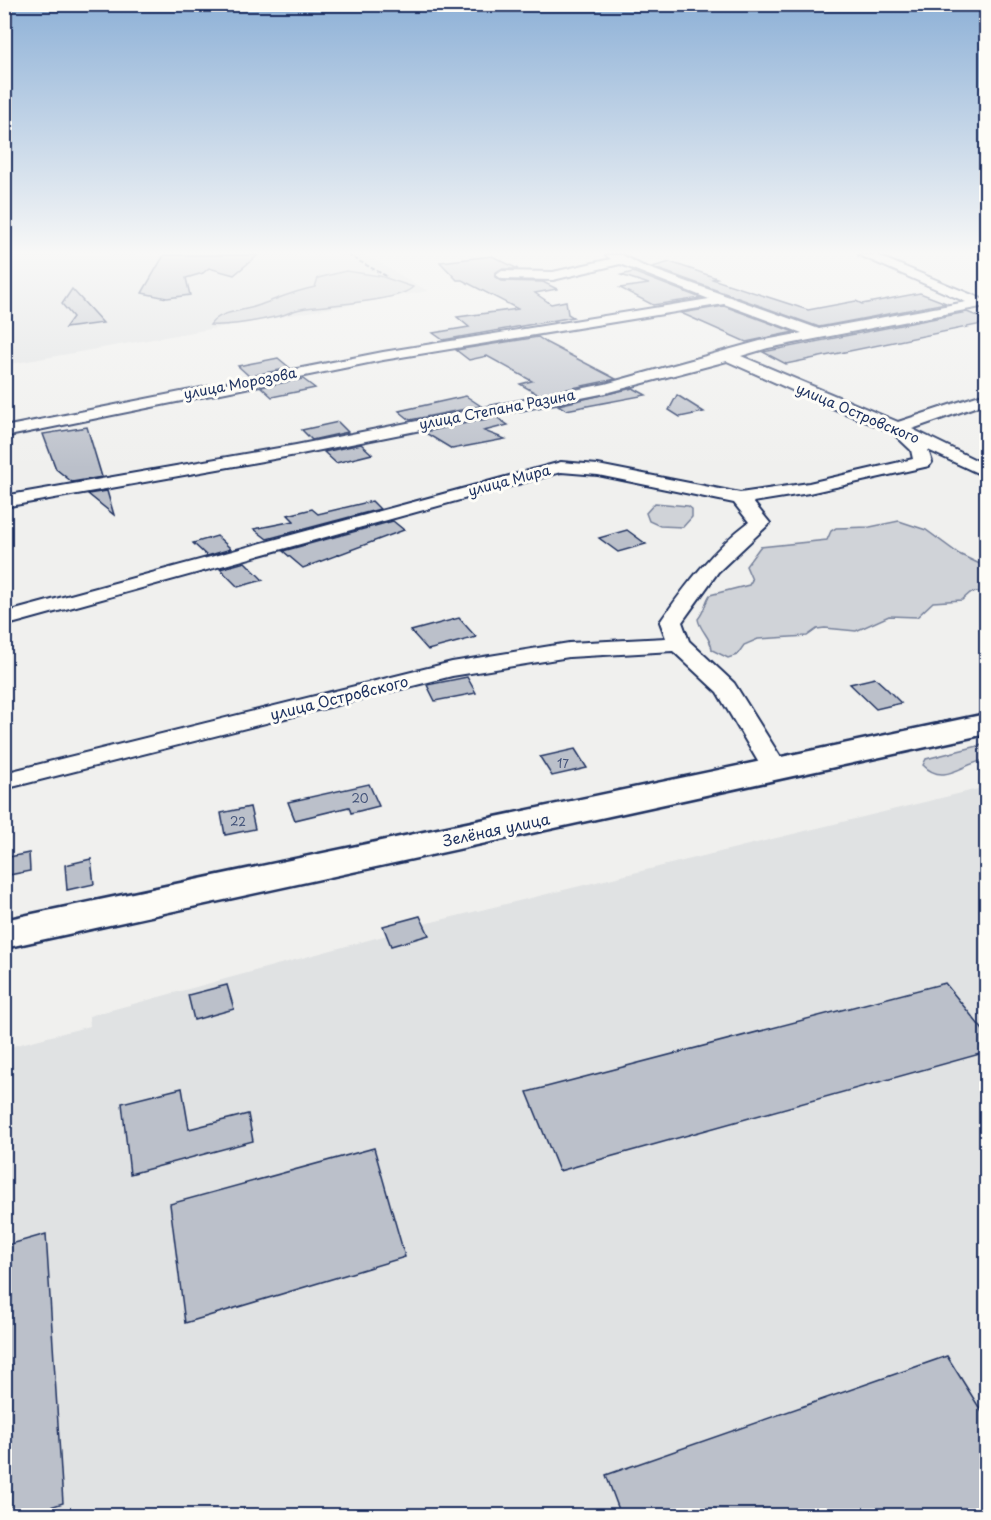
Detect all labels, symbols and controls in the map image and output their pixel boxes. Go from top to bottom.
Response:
street label: улица Морозова [182,362,299,404]
street label: улица Островского [793,378,923,449]
street label: улица Степана Разина [417,384,577,434]
street label: улица Мира [466,459,553,501]
street label: улица Островского [268,669,410,725]
house number: 17 [557,754,569,772]
house number: 20 [351,789,369,807]
street label: Зелёная улица [440,806,552,852]
house number: 22 [230,812,246,830]

